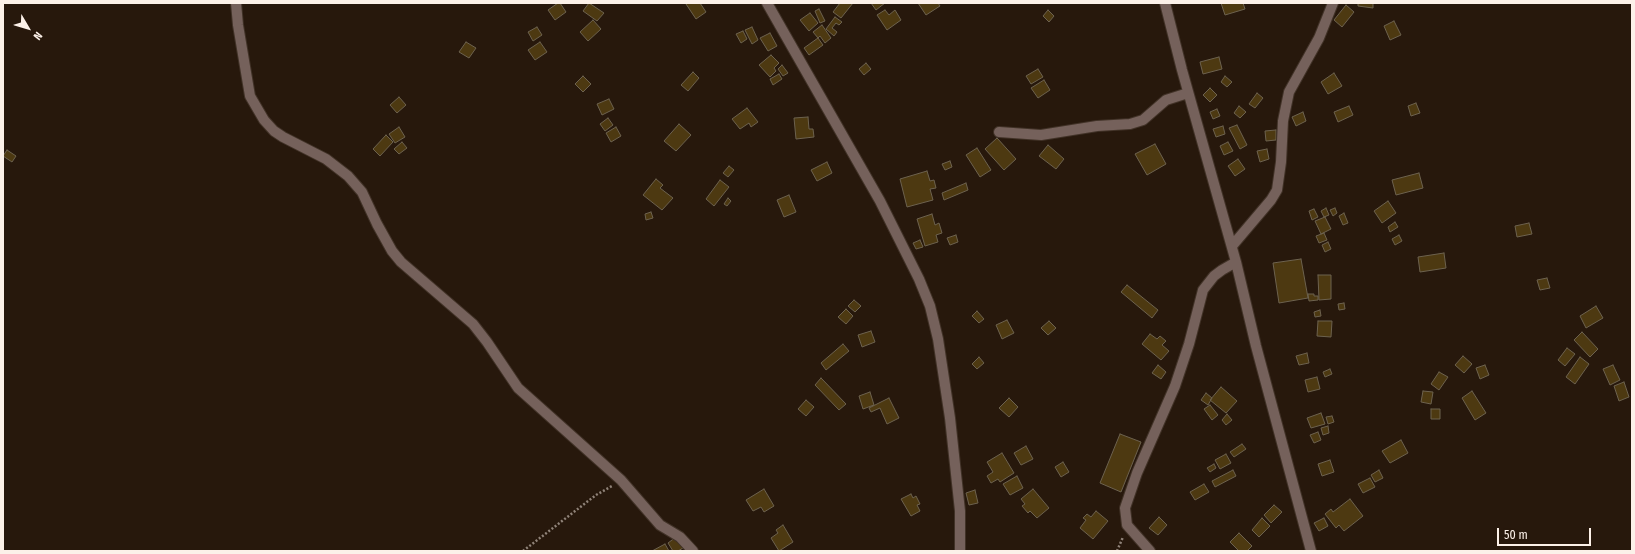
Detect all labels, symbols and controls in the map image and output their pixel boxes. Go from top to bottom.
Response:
north arrow [8,8,48,48]
text: N [31,29,45,42]
scale bar [1499,520,1593,546]
text: 50 m [1504,528,1528,542]

